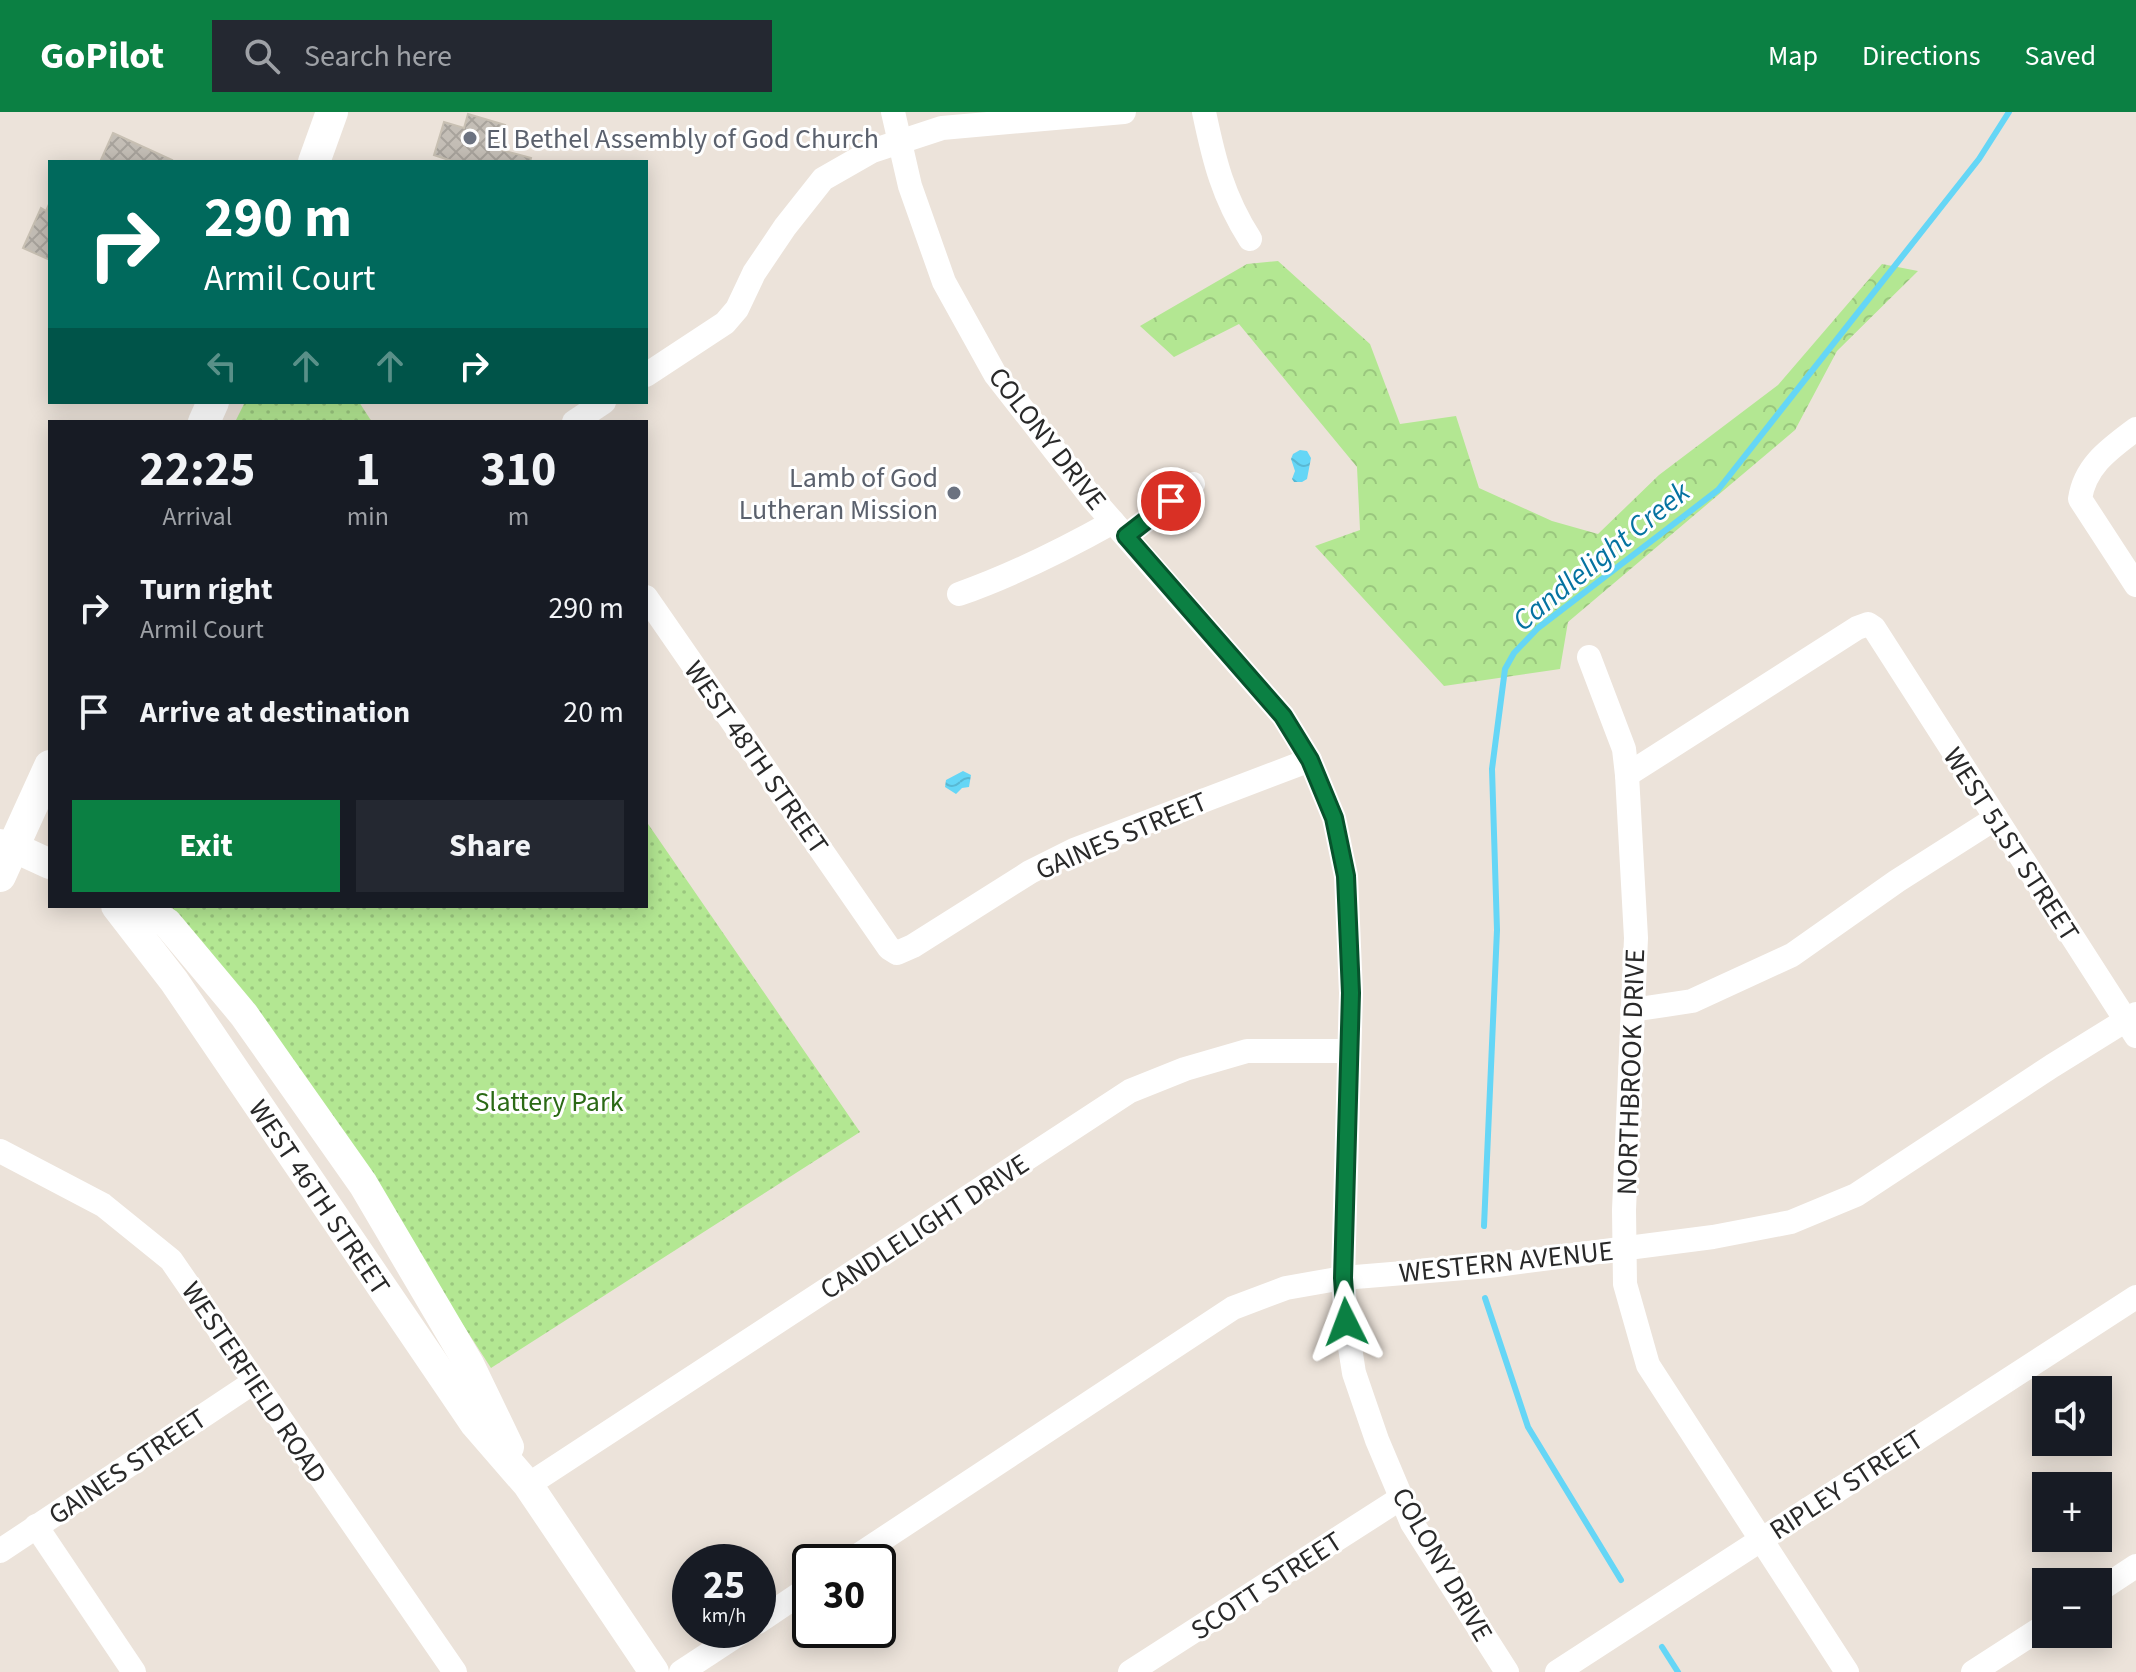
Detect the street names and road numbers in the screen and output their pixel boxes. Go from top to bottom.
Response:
street label: COLONY DRIVE [979,359,1116,519]
street label: WEST 48TH STREET [674,653,838,863]
street label: WEST 51ST STREET [1933,740,2089,950]
street label: GAINES STREET [1029,782,1213,890]
street label: NORTHBROOK DRIVE [1607,948,1655,1196]
street label: WEST 46TH STREET [239,1092,400,1303]
street label: CANDLELIGHT DRIVE [812,1144,1037,1309]
street label: WESTERN AVENUE [1397,1231,1615,1293]
street label: WESTERFIELD ROAD [172,1274,337,1492]
street label: GAINES STREET [41,1399,215,1535]
street label: RIPLEY STREET [1762,1420,1931,1550]
street label: COLONY DRIVE [1382,1480,1502,1649]
street label: SCOTT STREET [1183,1522,1350,1650]

